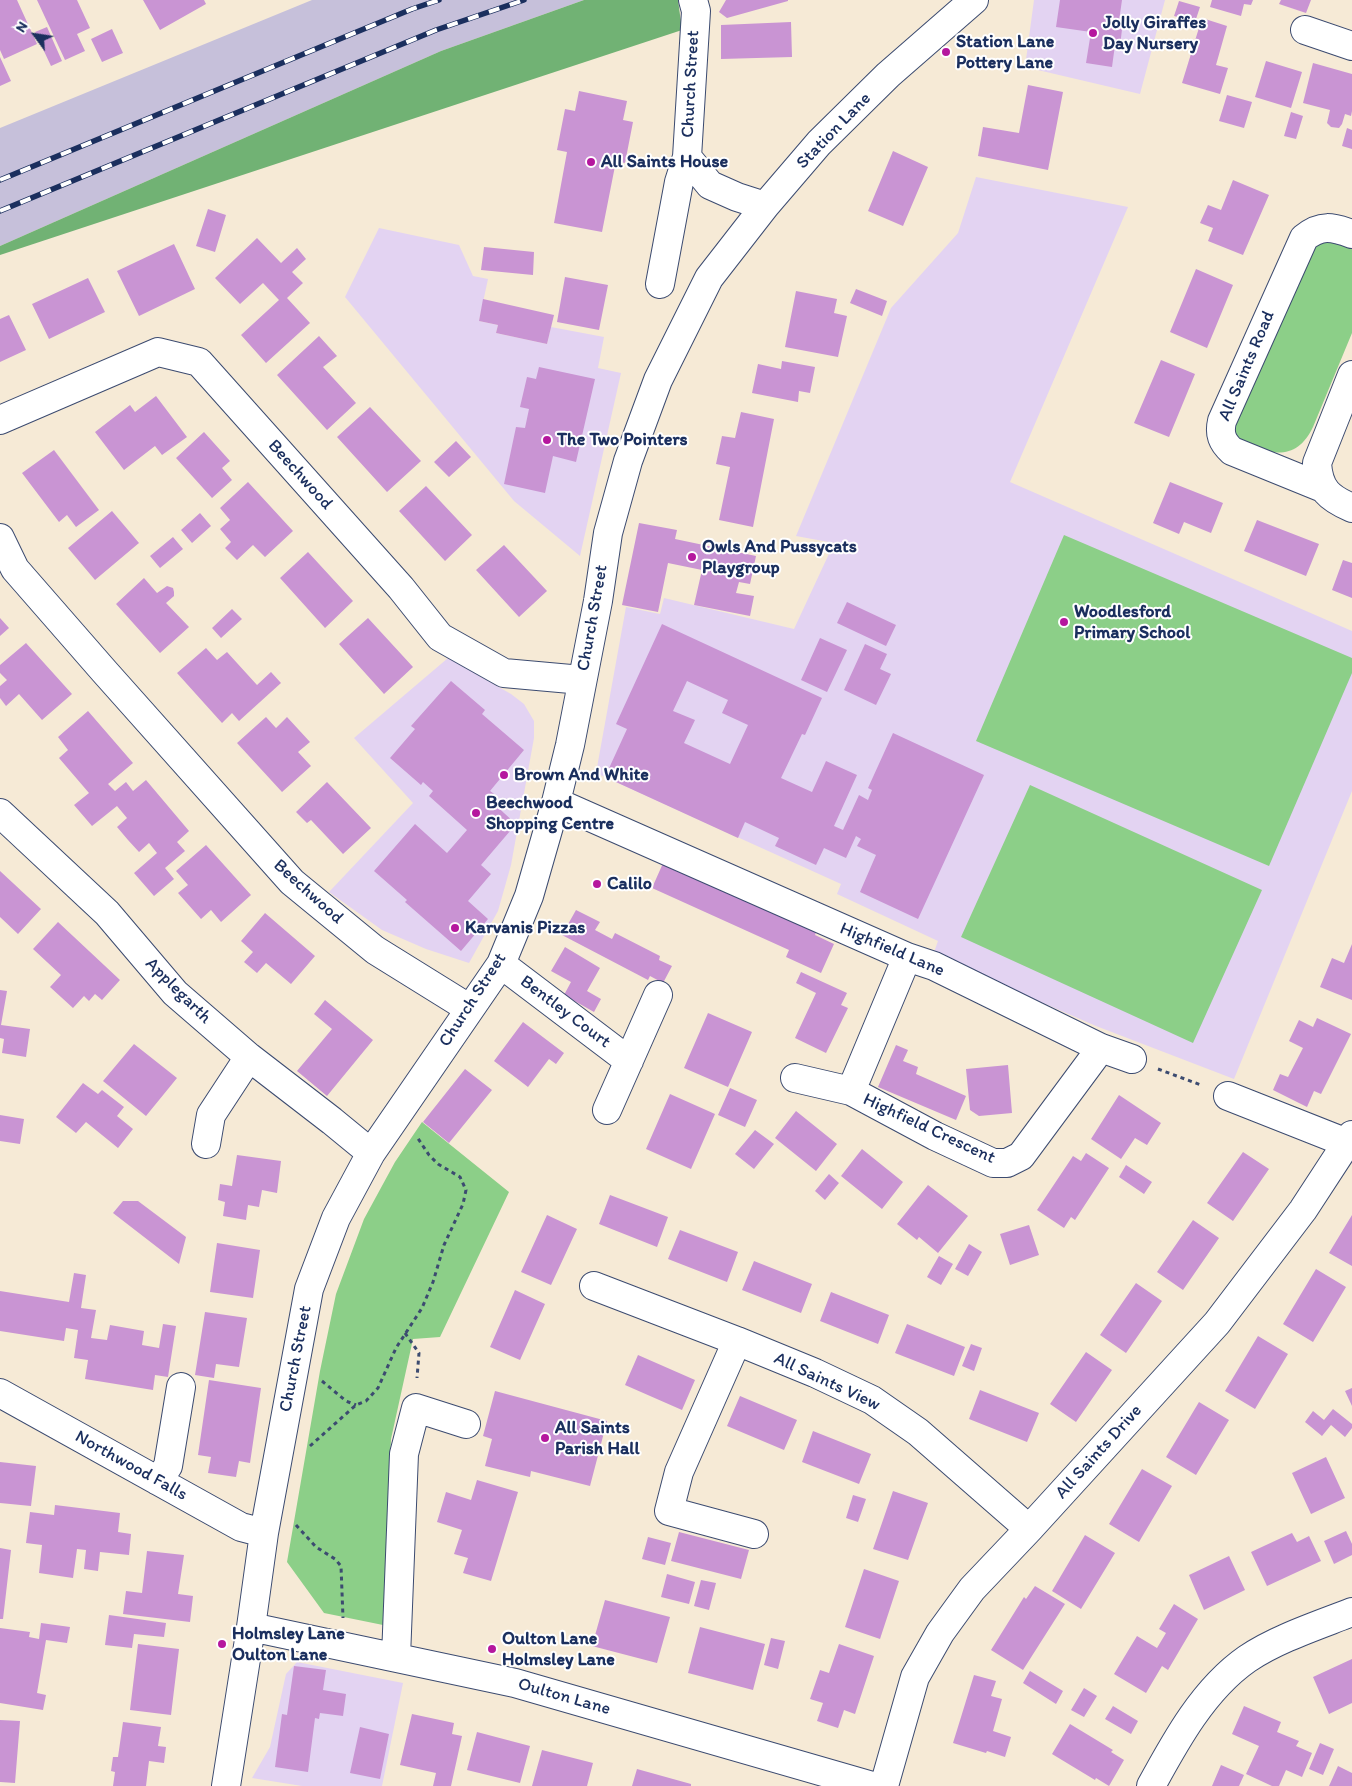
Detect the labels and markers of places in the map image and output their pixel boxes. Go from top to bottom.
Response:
place label: Jolly Giraffes Day Nursery [1103,12,1206,54]
marker: Jolly Giraffes Day Nursery [1087,27,1099,39]
place label: Station Lane Pottery Lane [956,31,1054,74]
marker: Station Lane Pottery Lane [940,46,952,58]
place label: All Saints House [601,151,728,173]
marker: All Saints House [585,156,597,168]
place label: The Two Pointers [557,429,688,451]
marker: The Two Pointers [541,434,553,446]
place label: Owls And Pussycats Playgroup [702,536,857,578]
marker: Owls And Pussycats Playgroup [686,551,698,563]
place label: Woodlesford Primary School [1074,601,1190,644]
marker: Woodlesford Primary School [1058,616,1070,628]
place label: Brown And White [514,764,649,786]
marker: Brown And White [498,769,510,781]
place label: Beechwood Shopping Centre [486,792,614,834]
marker: Beechwood Shopping Centre [470,807,482,819]
place label: Calilo [607,873,652,895]
marker: Calilo [591,878,603,890]
place label: Karvanis Pizzas [465,917,585,939]
marker: Karvanis Pizzas [449,922,461,934]
place label: All Saints Parish Hall [555,1417,639,1460]
marker: All Saints Parish Hall [539,1432,551,1444]
place label: Holmsley Lane Oulton Lane [232,1623,345,1666]
place label: Oulton Lane Holmsley Lane [502,1628,615,1670]
marker: Holmsley Lane Oulton Lane [216,1638,228,1650]
marker: Oulton Lane Holmsley Lane [486,1643,498,1655]

